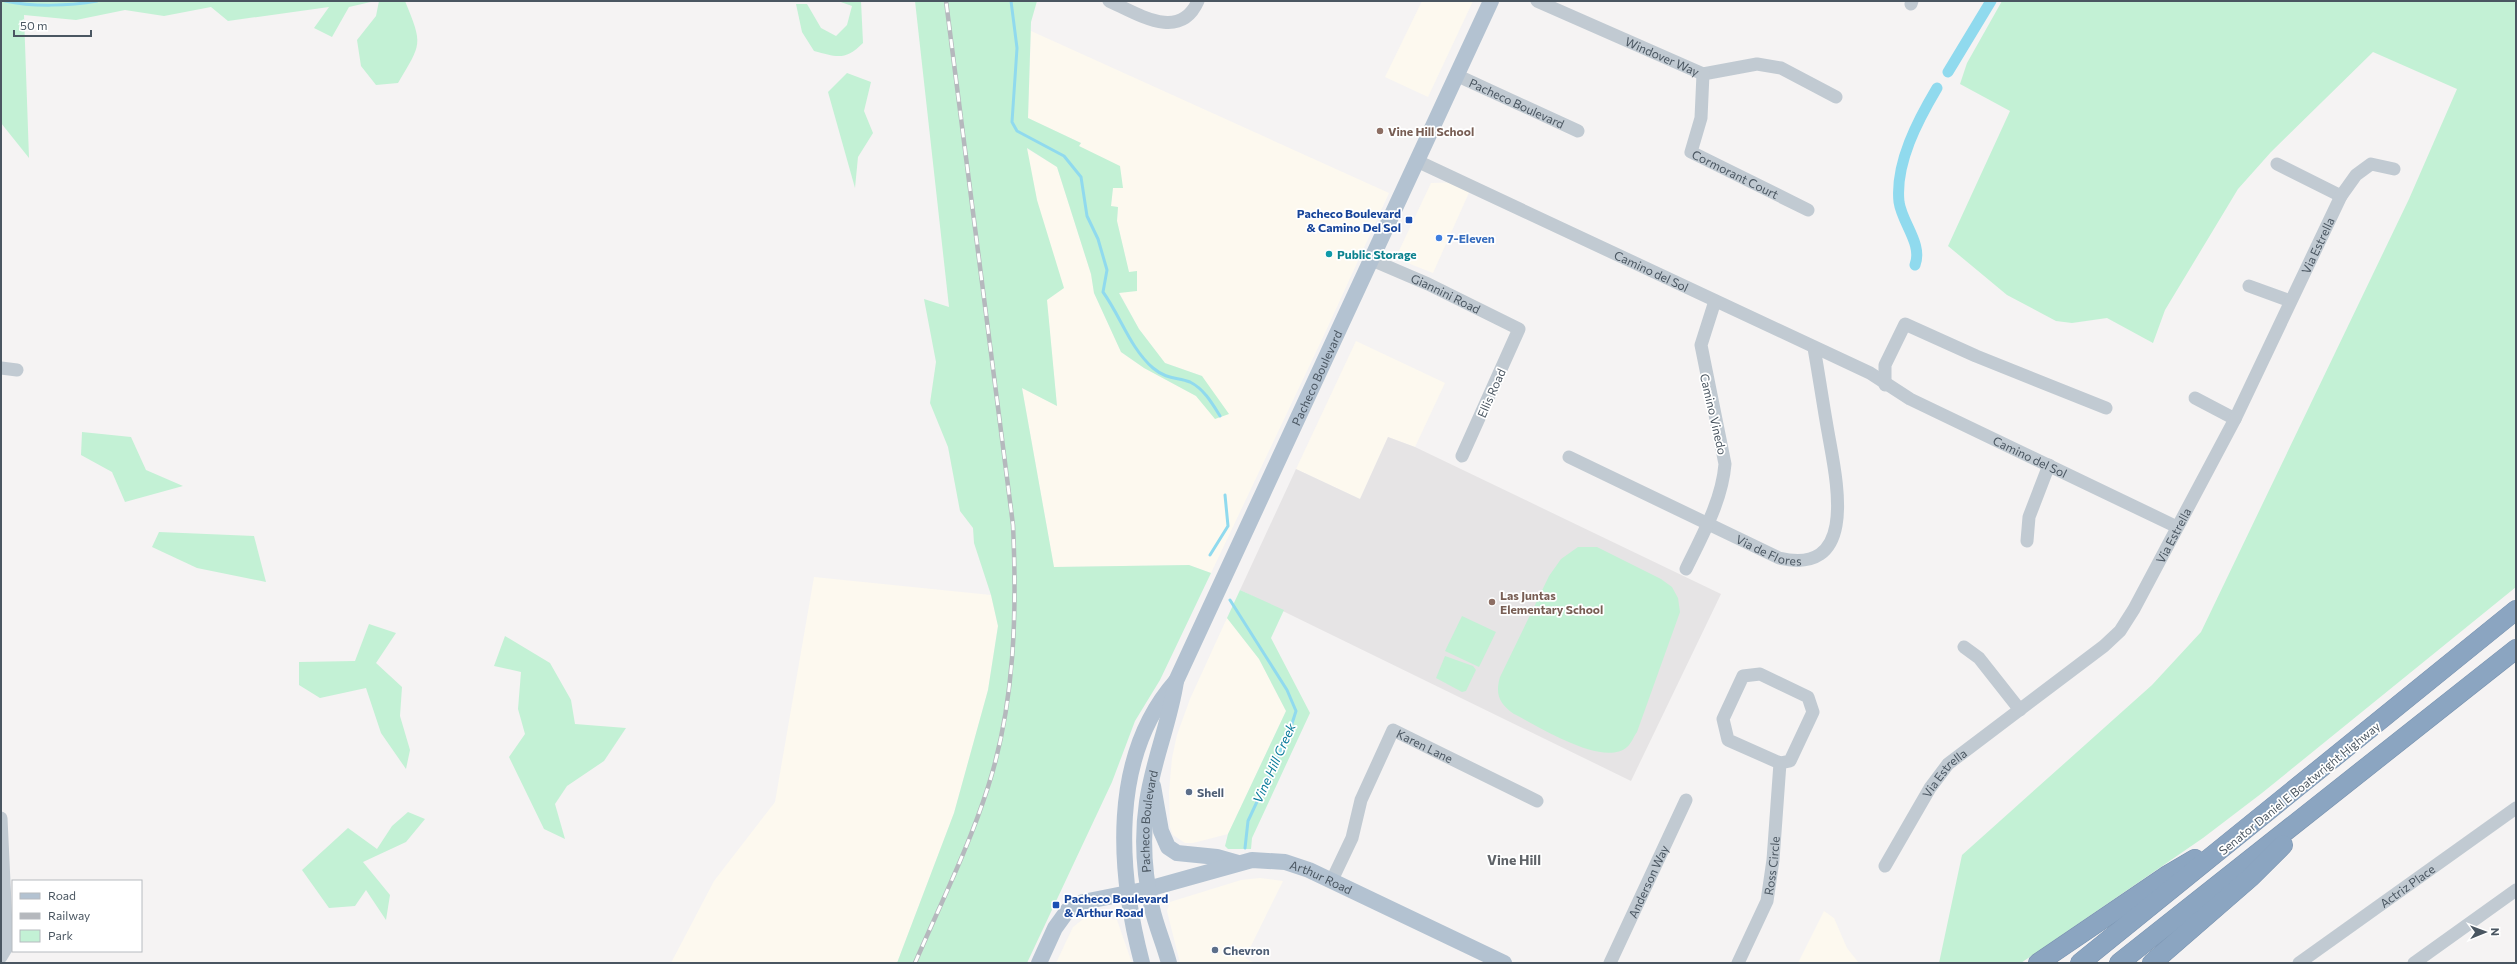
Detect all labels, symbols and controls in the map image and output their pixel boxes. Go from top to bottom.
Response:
scale bar [14,12,91,38]
text: 50 m [20,18,48,32]
street label: Windover Way [1623,34,1702,79]
street label: Pacheco Boulevard [1467,75,1567,131]
place label: Vine Hill School [1388,124,1474,138]
marker: Vine Hill School [1375,126,1385,136]
street label: Cormorant Court [1690,147,1781,201]
place label: Pacheco Boulevard & Camino Del Sol [1297,206,1401,234]
marker: Pacheco Boulevard & Camino Del Sol [1404,215,1414,225]
street label: Via Estrella [2298,215,2337,276]
place label: 7-Eleven [1447,231,1495,245]
marker: 7-Eleven [1434,233,1444,243]
place label: Public Storage [1337,247,1417,261]
street label: Camino del Sol [1612,247,1691,294]
marker: Public Storage [1324,249,1334,259]
street label: Giannini Road [1409,271,1483,316]
street label: Pacheco Boulevard [1288,328,1345,427]
street label: Ellis Road [1474,366,1508,420]
street label: Camino Vinedo [1698,372,1730,456]
street label: Camino del Sol [1991,433,2069,480]
street label: Via Estrella [2153,505,2194,566]
street label: Via de Flores [1734,532,1802,567]
place label: Las Juntas Elementary School [1500,588,1603,616]
marker: Las Juntas Elementary School [1487,597,1497,607]
street label: Senator Daniel E Boatwright Highway [2216,719,2382,857]
water label: Vine Hill Creek [1249,720,1299,805]
street label: Karen Lane [1394,726,1455,765]
street label: Via Estrella [1919,746,1969,800]
street label: Pacheco Boulevard [1137,769,1160,873]
place label: Shell [1197,785,1224,799]
marker: Shell [1184,787,1194,797]
street label: Ross Circle [1761,836,1782,896]
street label: Anderson Way [1625,843,1671,920]
district label: Vine Hill [1487,851,1541,868]
street label: Arthur Road [1288,857,1355,897]
street label: Actriz Place [2377,861,2437,910]
legend [12,880,142,952]
text: Road [48,888,76,902]
place label: Pacheco Boulevard & Arthur Road [1064,891,1168,919]
marker: Pacheco Boulevard & Arthur Road [1051,900,1061,910]
text: Railway [48,908,90,922]
north arrow [2465,912,2505,952]
text: Park [48,928,74,942]
text: N [2489,928,2502,936]
place label: Chevron [1223,943,1270,957]
marker: Chevron [1210,945,1220,955]

